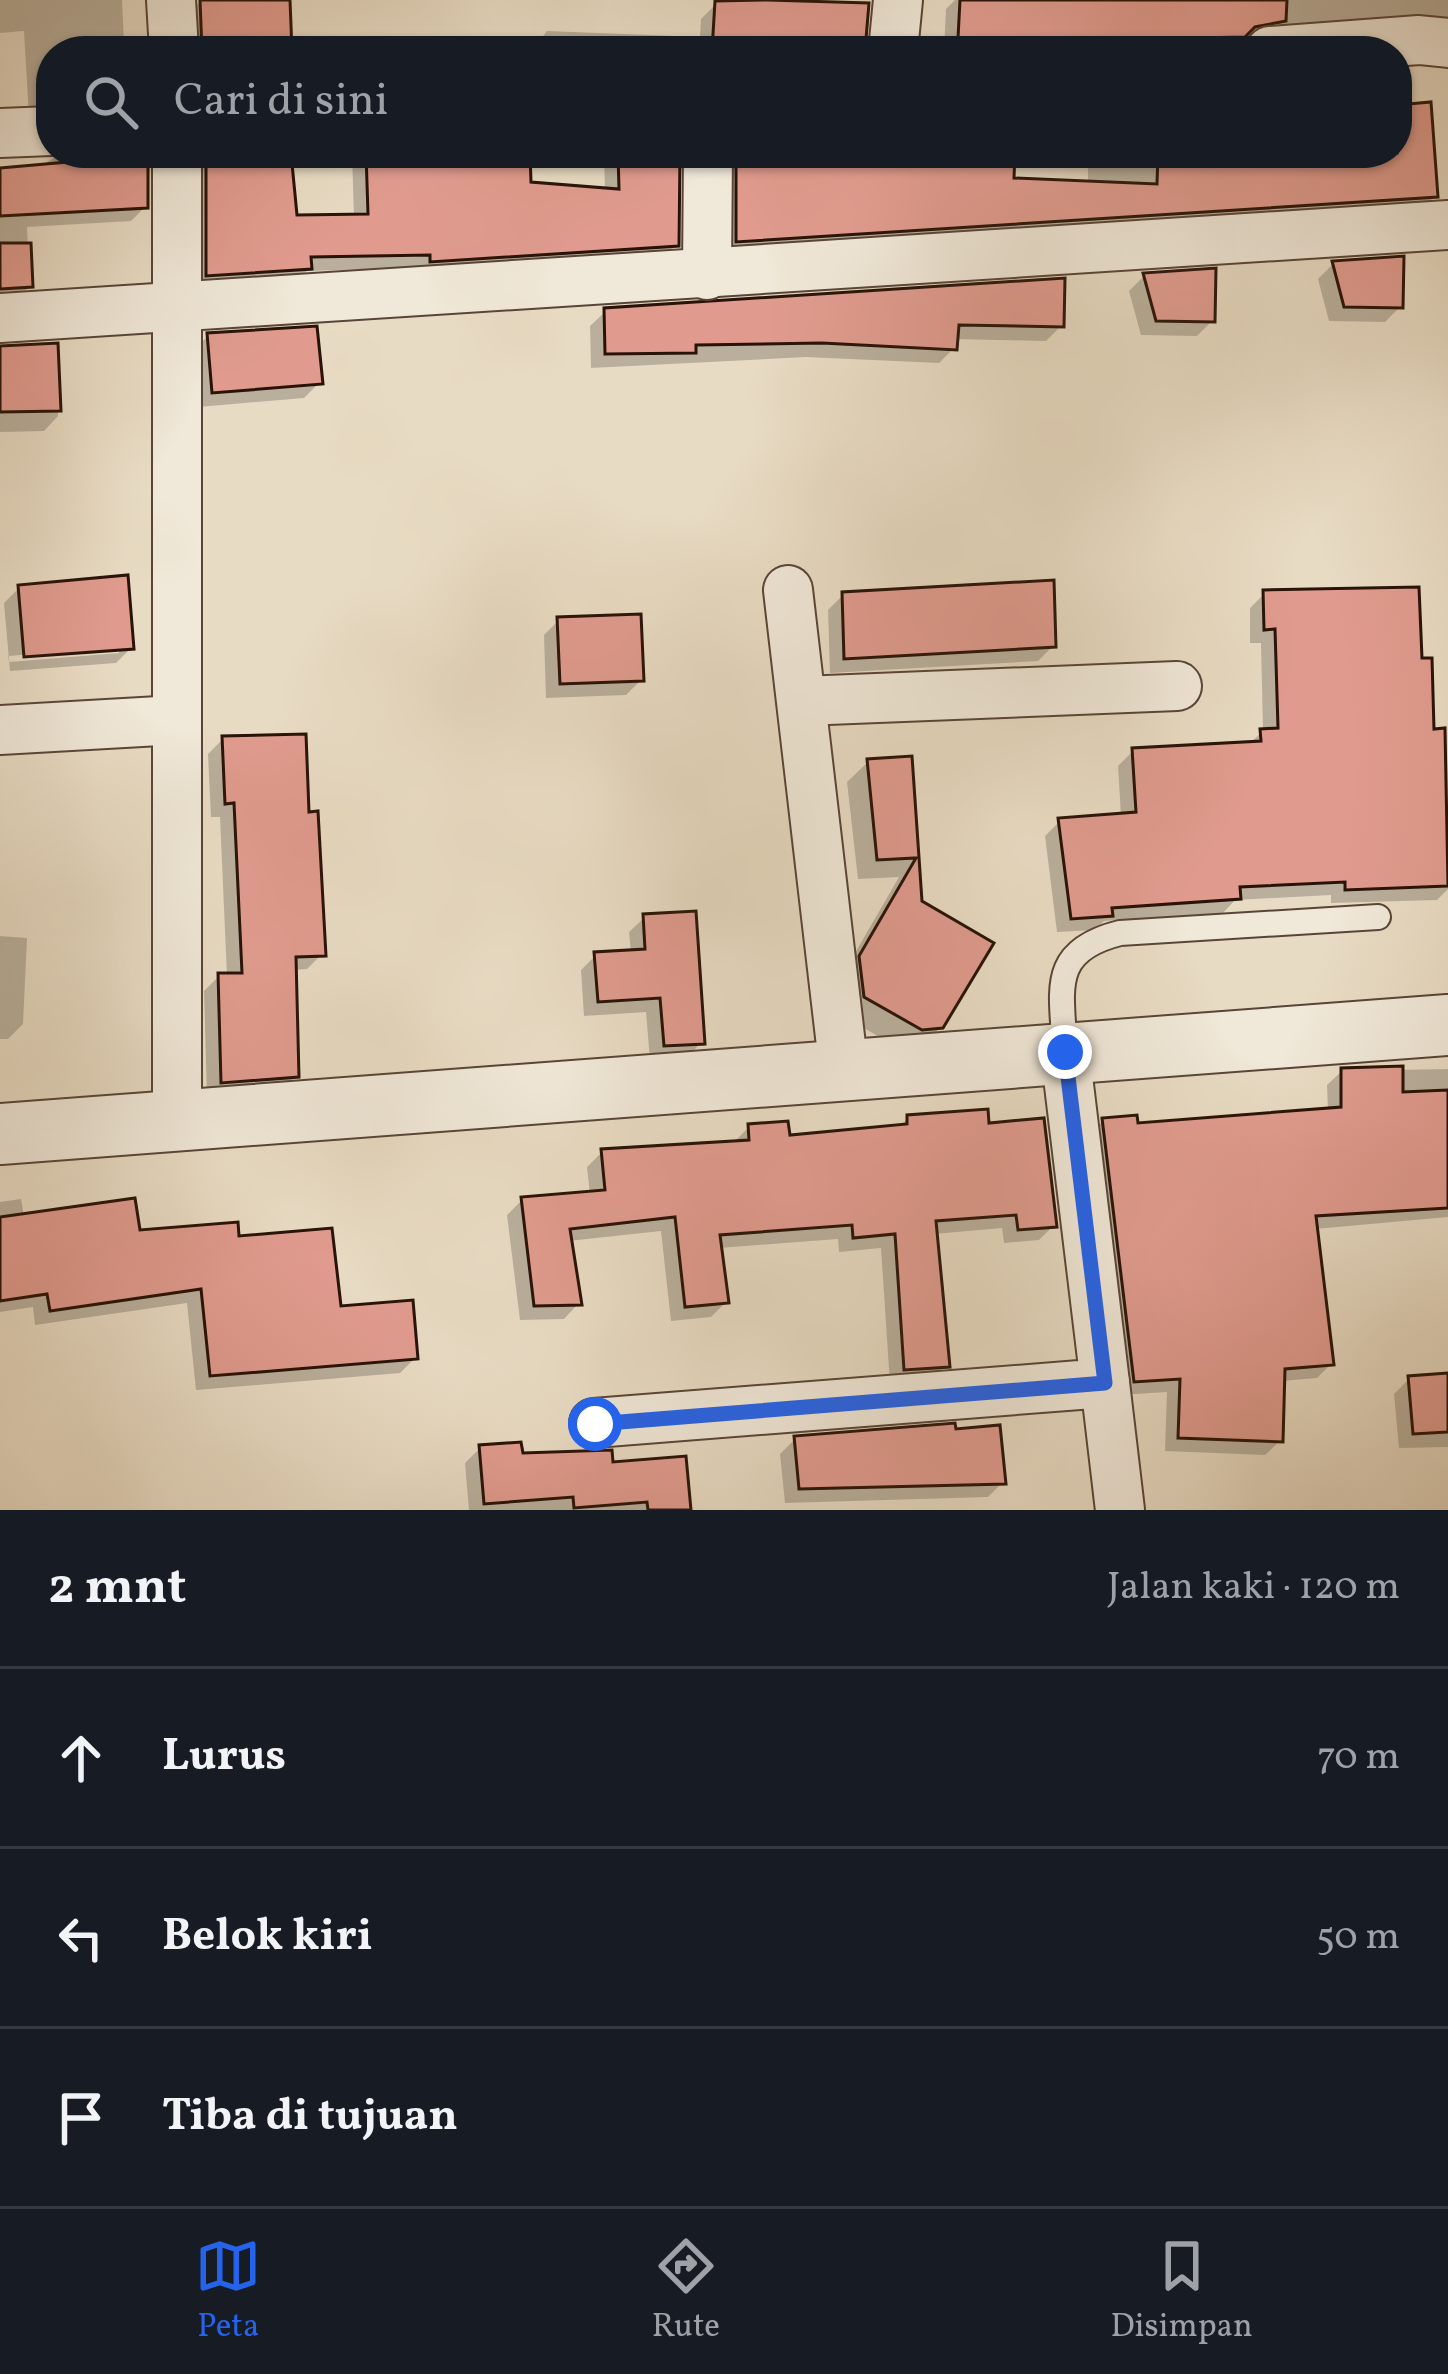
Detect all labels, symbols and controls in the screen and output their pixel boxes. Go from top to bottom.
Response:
search box [36,36,1412,168]
icon: search [78,69,144,135]
text: Cari di sini [174,71,388,134]
route end [1038,1025,1092,1079]
route start [568,1397,622,1451]
text: 2 mnt [48,1553,186,1624]
text: Jalan kaki · 120 m [1107,1561,1400,1615]
icon: ahead [48,1725,114,1791]
text: Lurus [162,1726,286,1789]
text: 70 m [1317,1731,1400,1785]
icon: left [48,1905,114,1971]
text: Belok kiri [162,1906,373,1969]
text: 50 m [1316,1911,1400,1965]
icon: arrive [48,2085,114,2151]
text: Tiba di tujuan [162,2086,458,2149]
tab: Peta [195,2233,261,2351]
tab: Rute [652,2233,720,2351]
tab: Disimpan [1110,2233,1253,2351]

